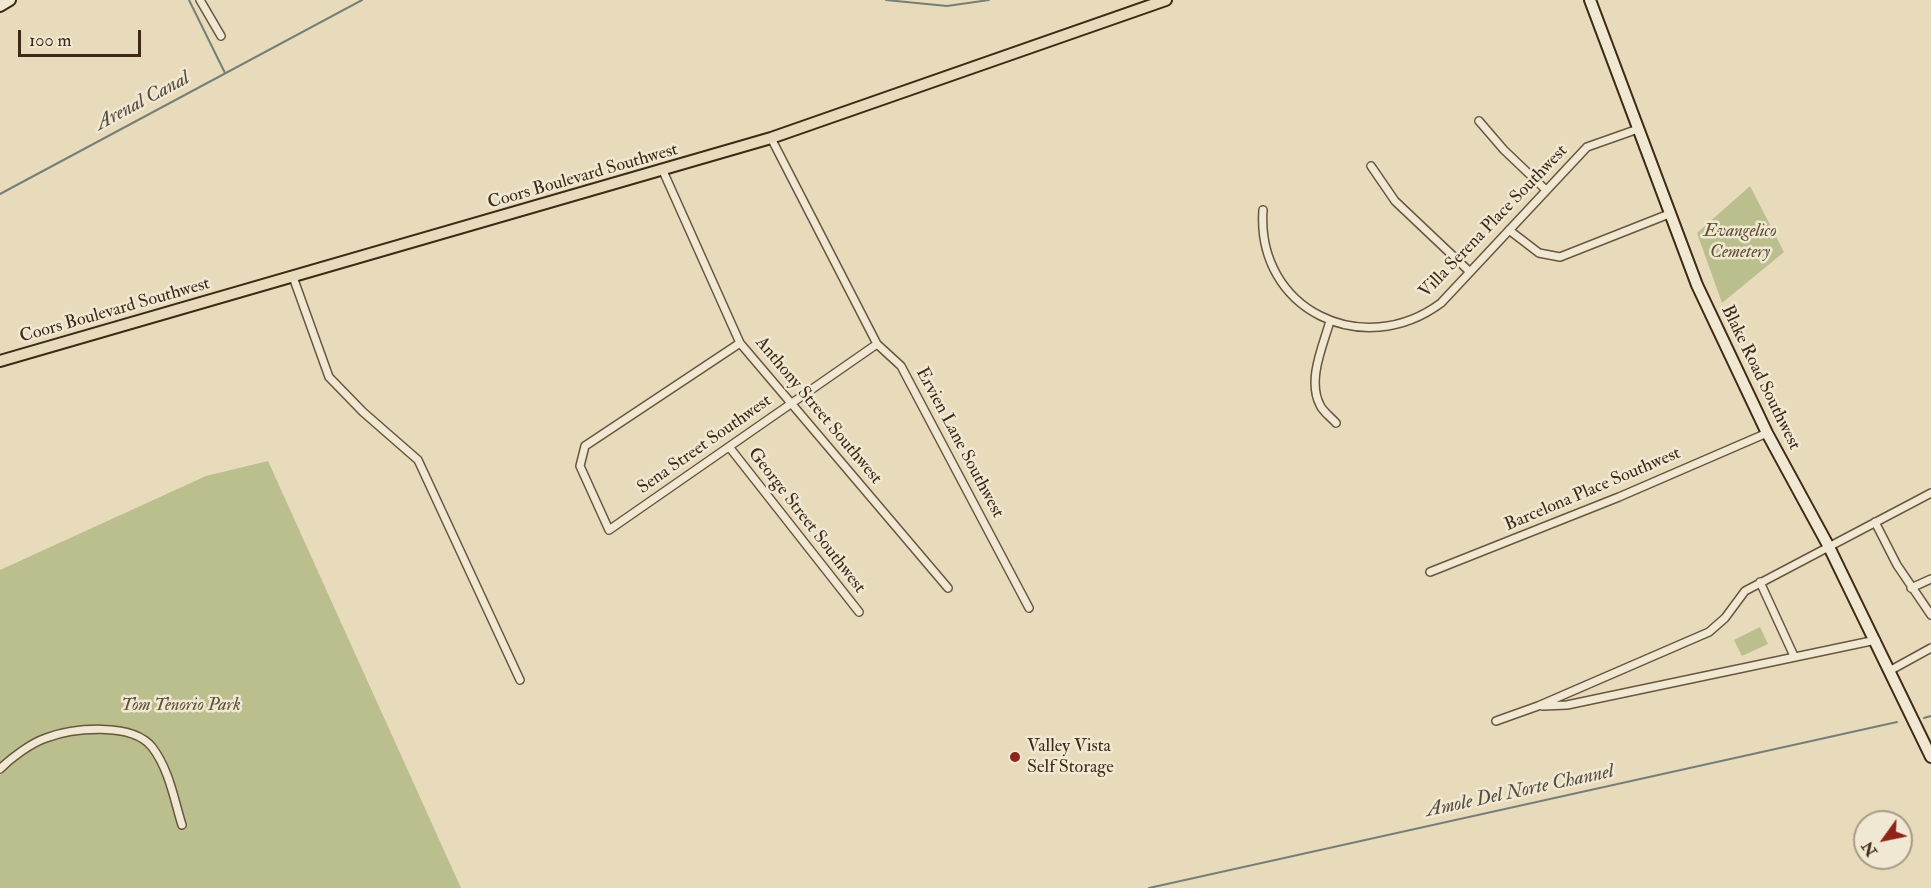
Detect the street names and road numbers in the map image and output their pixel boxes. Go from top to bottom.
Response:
street label: Coors Boulevard Southwest [485,139,681,215]
street label: Villa Serena Place Southwest [1415,141,1573,303]
street label: Coors Boulevard Southwest [17,273,213,349]
street label: Blake Road Southwest [1716,302,1804,454]
street label: Anthony Street Southwest [750,333,886,489]
street label: Ervien Lane Southwest [910,364,1008,522]
street label: Sena Street Southwest [634,391,776,499]
street label: Barcelona Place Southwest [1502,443,1684,537]
street label: George Street Southwest [742,444,870,598]

